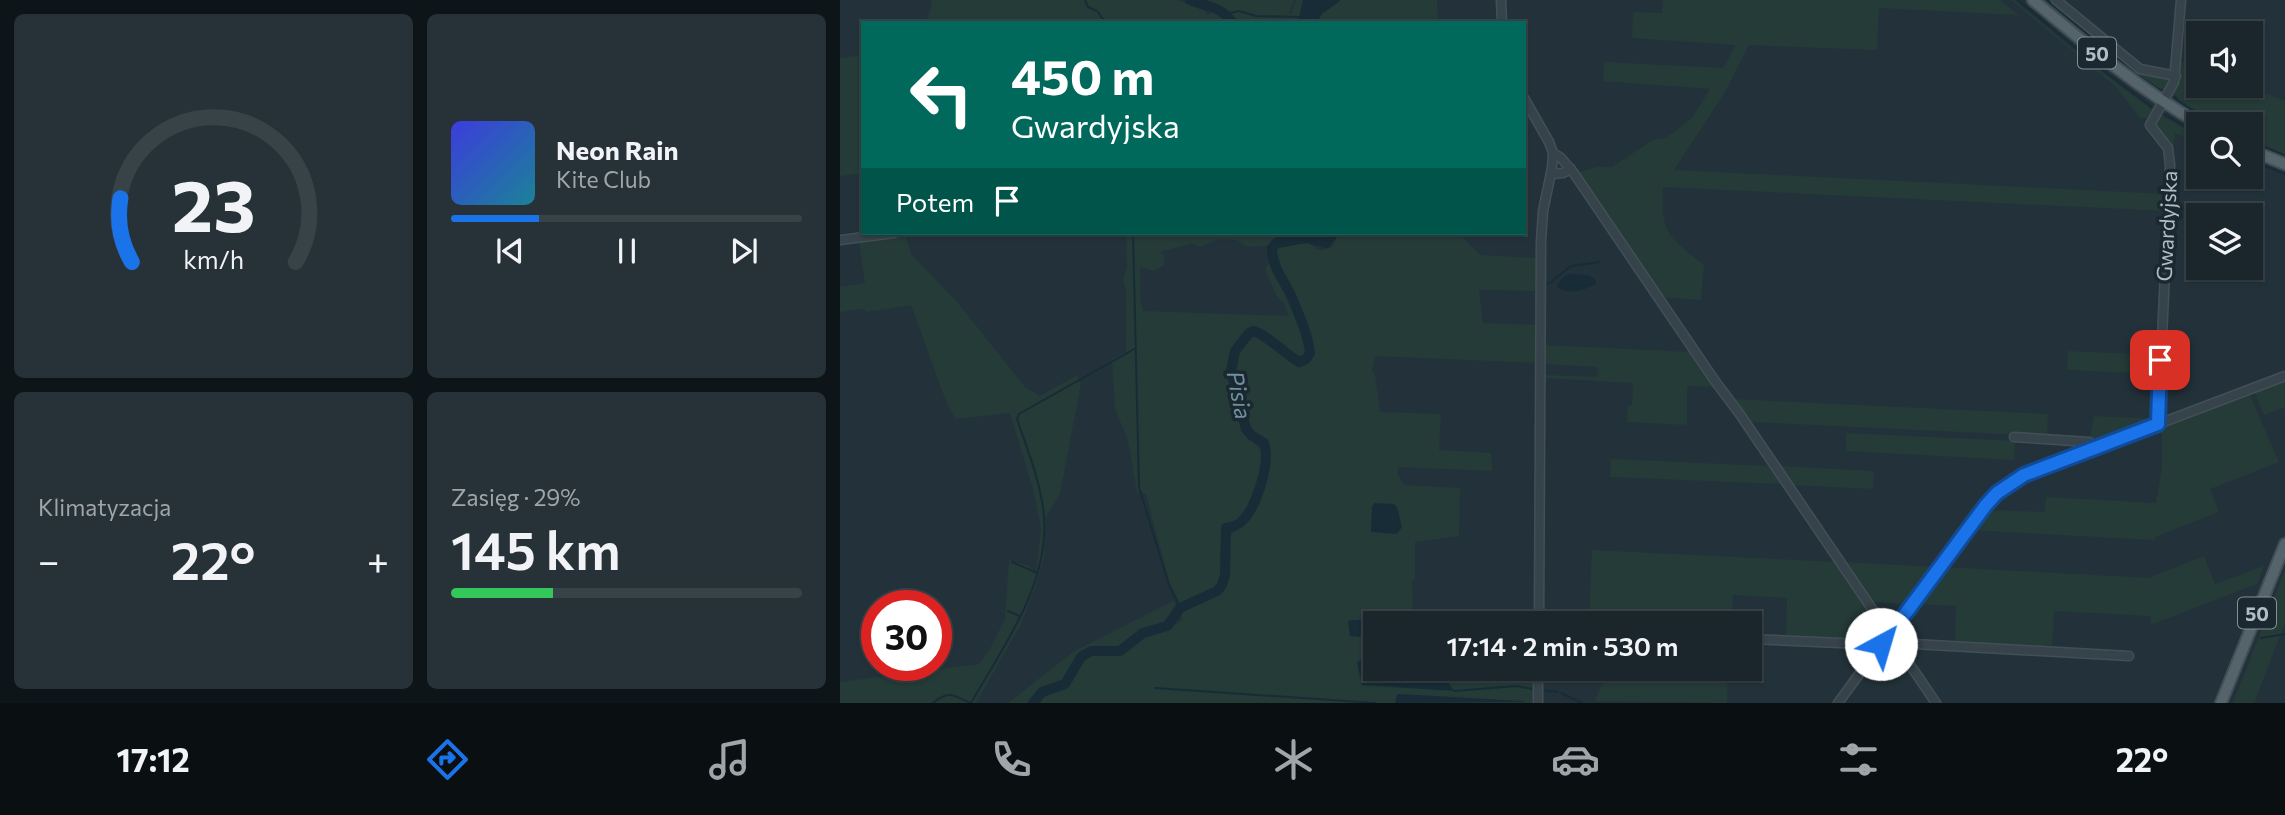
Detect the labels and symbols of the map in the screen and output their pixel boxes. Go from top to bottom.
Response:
road number: 50 [2078,38,2116,68]
street label: Gwardyjska [2151,170,2181,282]
pin [2130,330,2190,390]
water label: Pisia [1222,368,1258,422]
speed limit sign: 30 [861,590,952,681]
road number: 50 [2238,598,2276,628]
position arrow [1844,607,1918,681]

